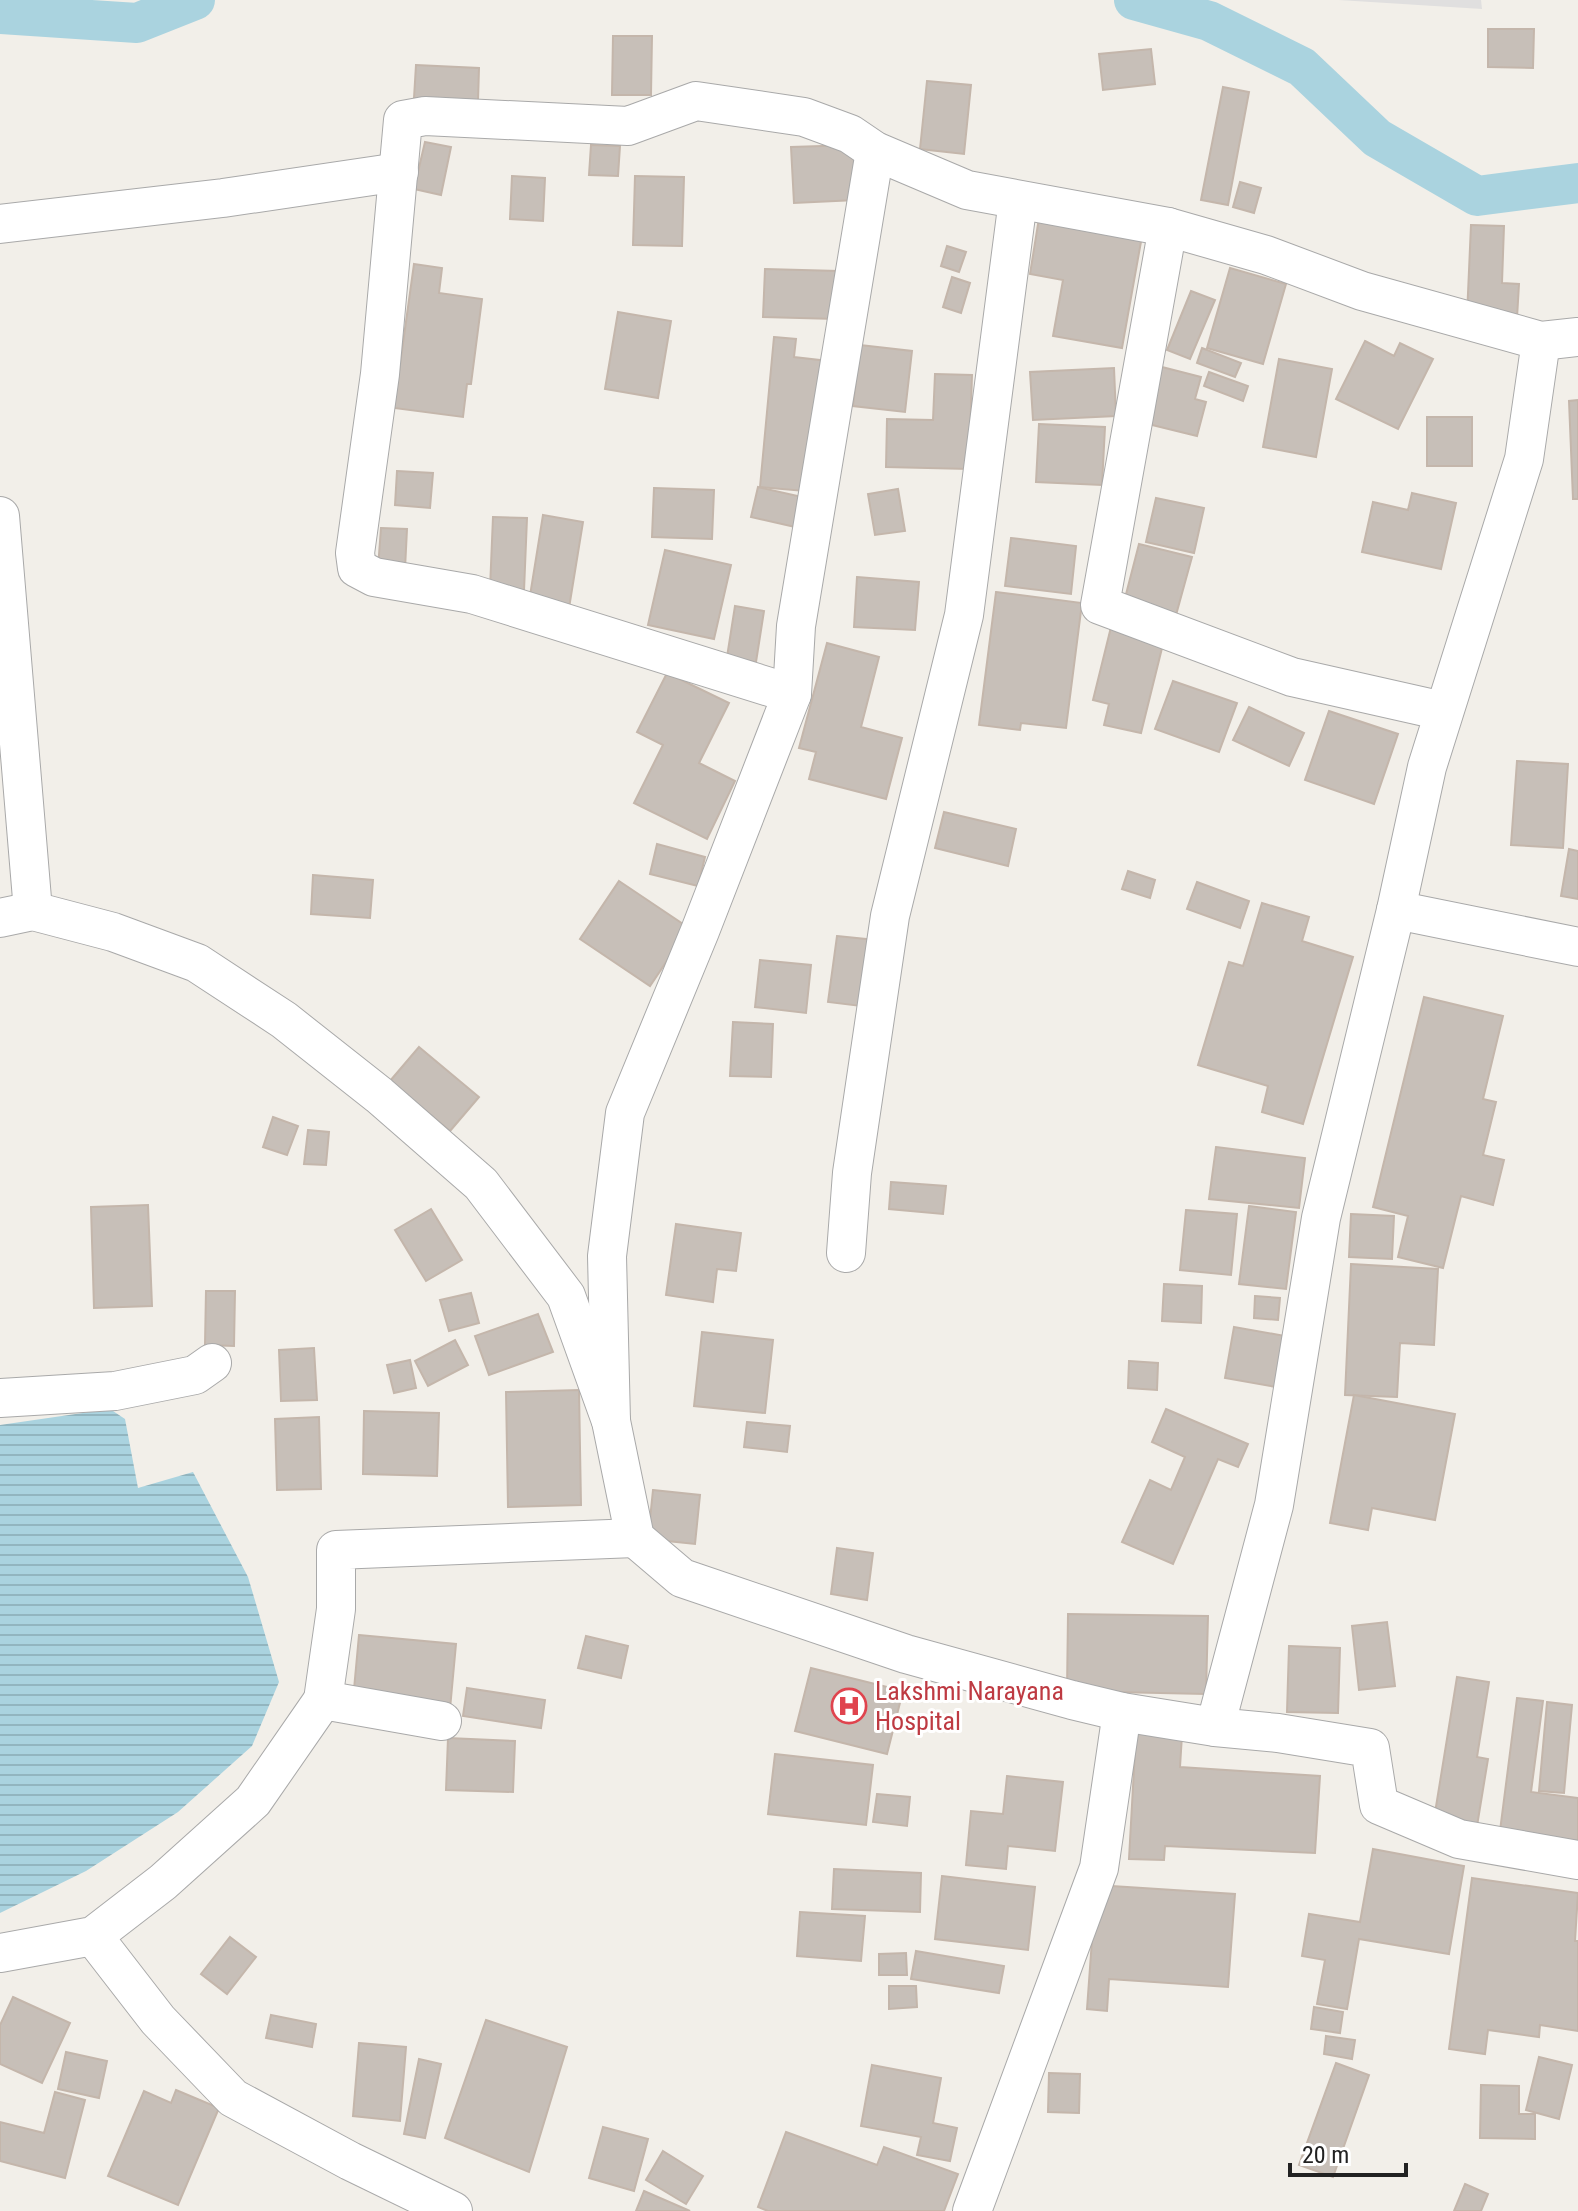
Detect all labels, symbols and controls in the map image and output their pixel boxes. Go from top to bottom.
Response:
place label: Lakshmi Narayana Hospital [875,1676,1064,1736]
hospital icon: Lakshmi Narayana Hospital [830,1687,868,1725]
scale bar [1290,2127,1406,2177]
text: 20 m [1302,2141,1349,2169]

